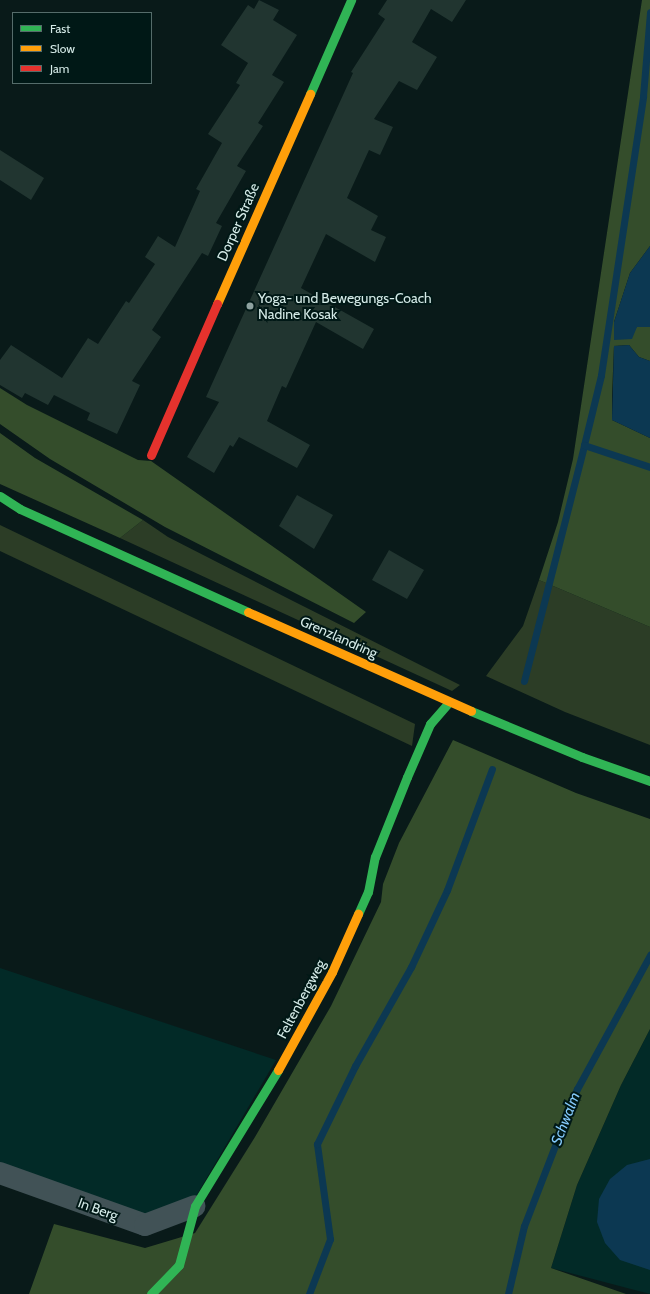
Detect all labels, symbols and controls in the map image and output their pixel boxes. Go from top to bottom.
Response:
legend [12,12,152,84]
text: Fast [50,21,70,36]
text: Slow [50,41,75,56]
text: Jam [50,61,69,76]
street label: Dorper Straße [213,180,263,264]
place label: Yoga- und Bewegungs-Coach Nadine Kosak [258,290,432,322]
marker: Yoga- und Bewegungs-Coach Nadine Kosak [245,301,255,311]
street label: Grenzlandring [298,612,380,662]
street label: Feltenbergweg [273,957,329,1041]
water label: Schwalm [548,1090,584,1148]
street label: In Berg [76,1194,120,1224]

